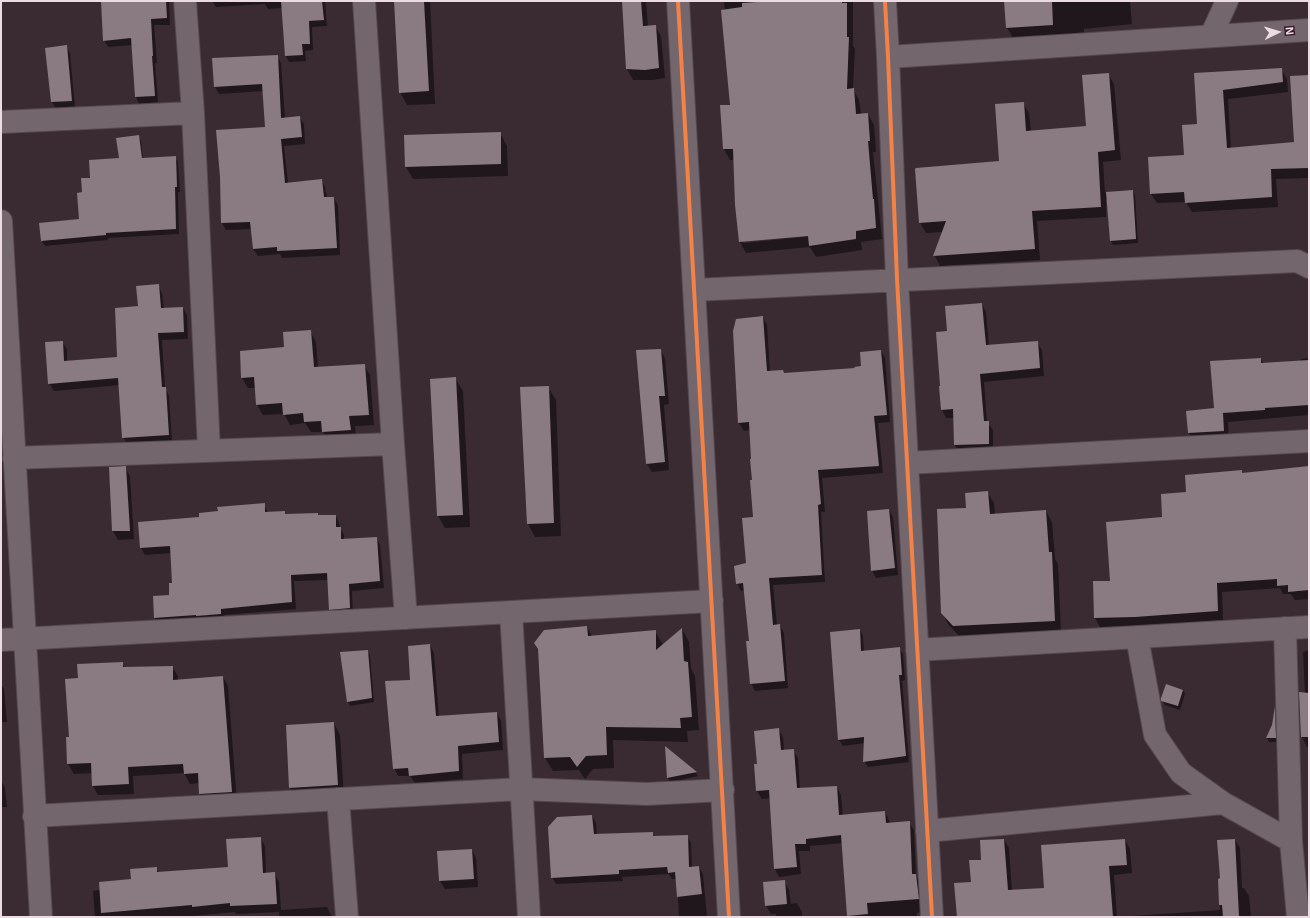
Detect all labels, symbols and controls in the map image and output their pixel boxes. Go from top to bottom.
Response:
north arrow [1258,12,1298,52]
text: N [1284,26,1296,35]

